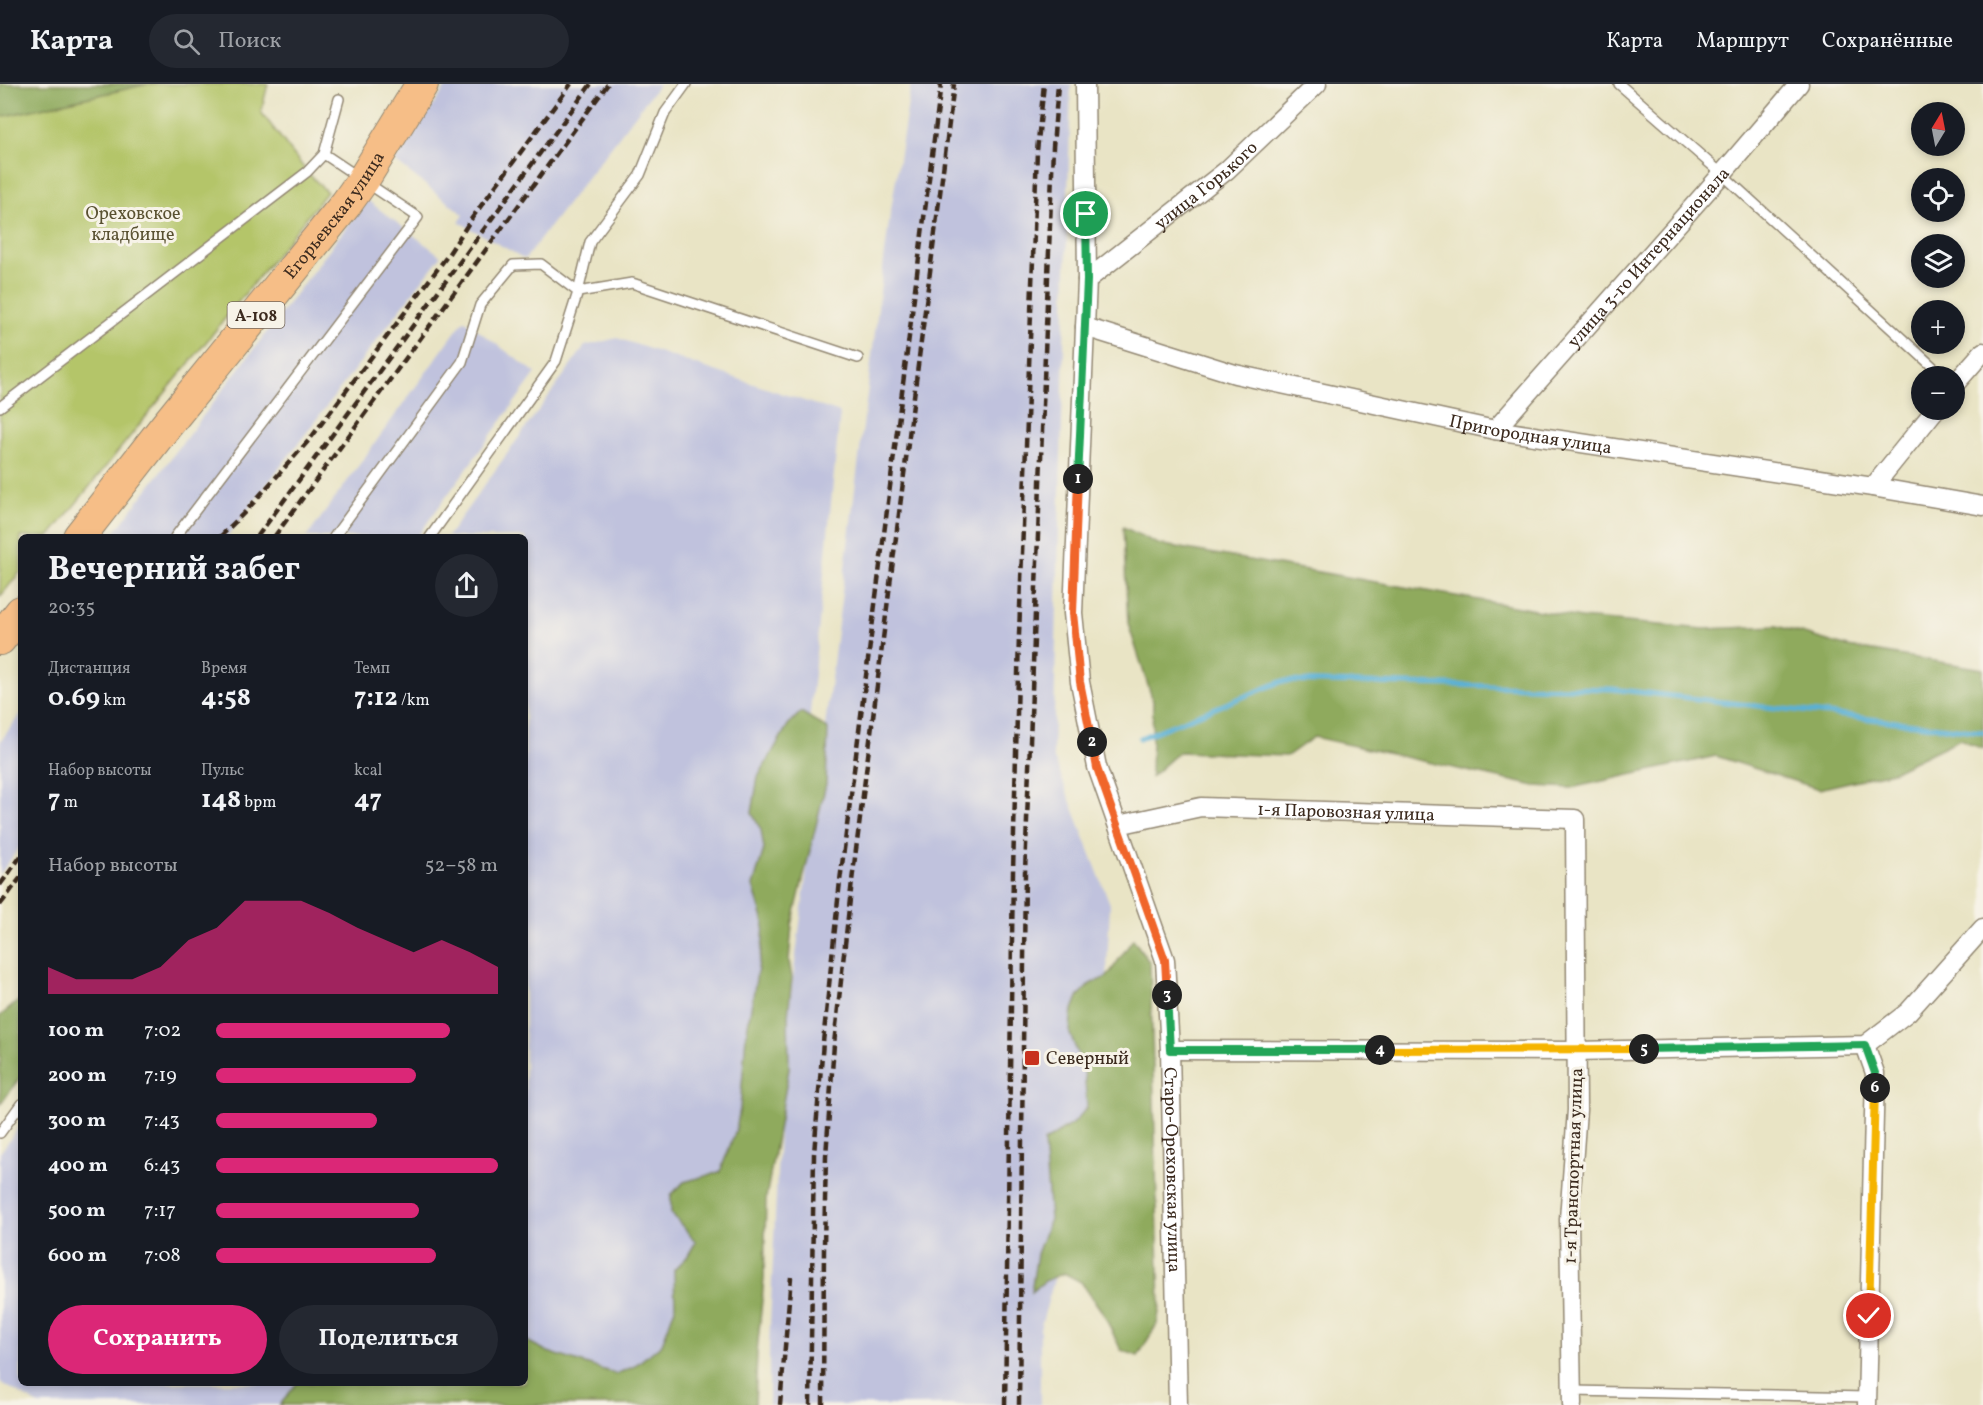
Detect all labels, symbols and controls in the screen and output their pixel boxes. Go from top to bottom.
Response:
search box [149,14,569,68]
text: Карта [30,22,113,61]
icon: search [170,25,203,58]
text: Поиск [218,26,281,57]
text: Карта [1606,27,1663,56]
text: Маршрут [1696,27,1789,56]
text: Сохранённые [1822,27,1953,56]
north arrow [1911,102,1965,156]
map controls [1911,102,1965,420]
street label: улица Горького [1150,136,1264,236]
street label: Егорьевская улица [279,147,392,285]
street label: улица 3-го Интернационала [1562,162,1737,354]
button: locate [1911,168,1965,222]
pin [1060,188,1111,239]
icon: arrive [1069,197,1102,230]
park label: Ореховское кладбище [85,202,181,248]
button: layers [1911,234,1965,288]
button: + [1911,300,1965,354]
road number: А-108 [228,302,284,328]
button: − [1911,366,1965,420]
street label: Пригородная улица [1447,409,1613,461]
pin: 1 [1063,464,1093,494]
text: 1 [1075,468,1081,490]
text: Вечерний забег [48,548,300,594]
button: share [435,554,498,617]
text: 20:35 [48,594,95,622]
text: Дистанция [48,658,130,680]
text: Время [201,658,247,680]
text: Темп [354,658,390,680]
text: 0.69 [48,680,100,716]
text: 4:58 [201,680,251,716]
text: 7:12 [354,680,398,716]
text: km [100,690,126,712]
text: /km [398,690,430,712]
pin: 2 [1077,727,1107,757]
text: 2 [1088,731,1096,753]
text: Набор высоты [48,760,152,782]
text: Пульс [201,760,244,782]
text: kcal [354,760,382,782]
text: 7 [48,782,60,818]
text: 148 [201,782,241,818]
text: 47 [354,782,382,818]
text: m [60,792,78,814]
text: bpm [241,792,276,814]
street label: 1-я Паровозная улица [1257,798,1435,828]
text: Набор высоты [48,852,178,880]
text: 52–58 m [425,852,498,880]
pin: 3 [1152,980,1182,1010]
text: 3 [1163,984,1171,1006]
text: 100 m [48,1017,104,1045]
text: 7:02 [144,1017,181,1045]
pin: 5 [1629,1034,1659,1064]
pin: 4 [1365,1035,1395,1065]
text: 5 [1640,1038,1648,1060]
text: 4 [1375,1039,1385,1061]
place label: Северный [1046,1047,1129,1072]
marker: Северный [1023,1049,1041,1067]
text: 200 m [48,1062,106,1090]
text: 7:19 [144,1062,177,1090]
street label: Старо-Ореховская улица [1156,1067,1186,1273]
street label: 1-я Транспортная улица [1559,1067,1590,1265]
pin: 6 [1860,1073,1890,1103]
text: 6 [1871,1077,1879,1099]
text: 300 m [48,1107,106,1135]
text: 7:43 [144,1107,180,1135]
text: 400 m [48,1152,108,1180]
text: 6:43 [144,1152,180,1180]
text: 500 m [48,1197,106,1225]
text: 7:17 [144,1197,176,1225]
text: 600 m [48,1242,107,1270]
text: 7:08 [144,1242,181,1270]
pin [1843,1290,1894,1341]
icon: check [1852,1299,1885,1332]
button: Сохранить [48,1305,267,1374]
button: Поделиться [279,1305,498,1374]

